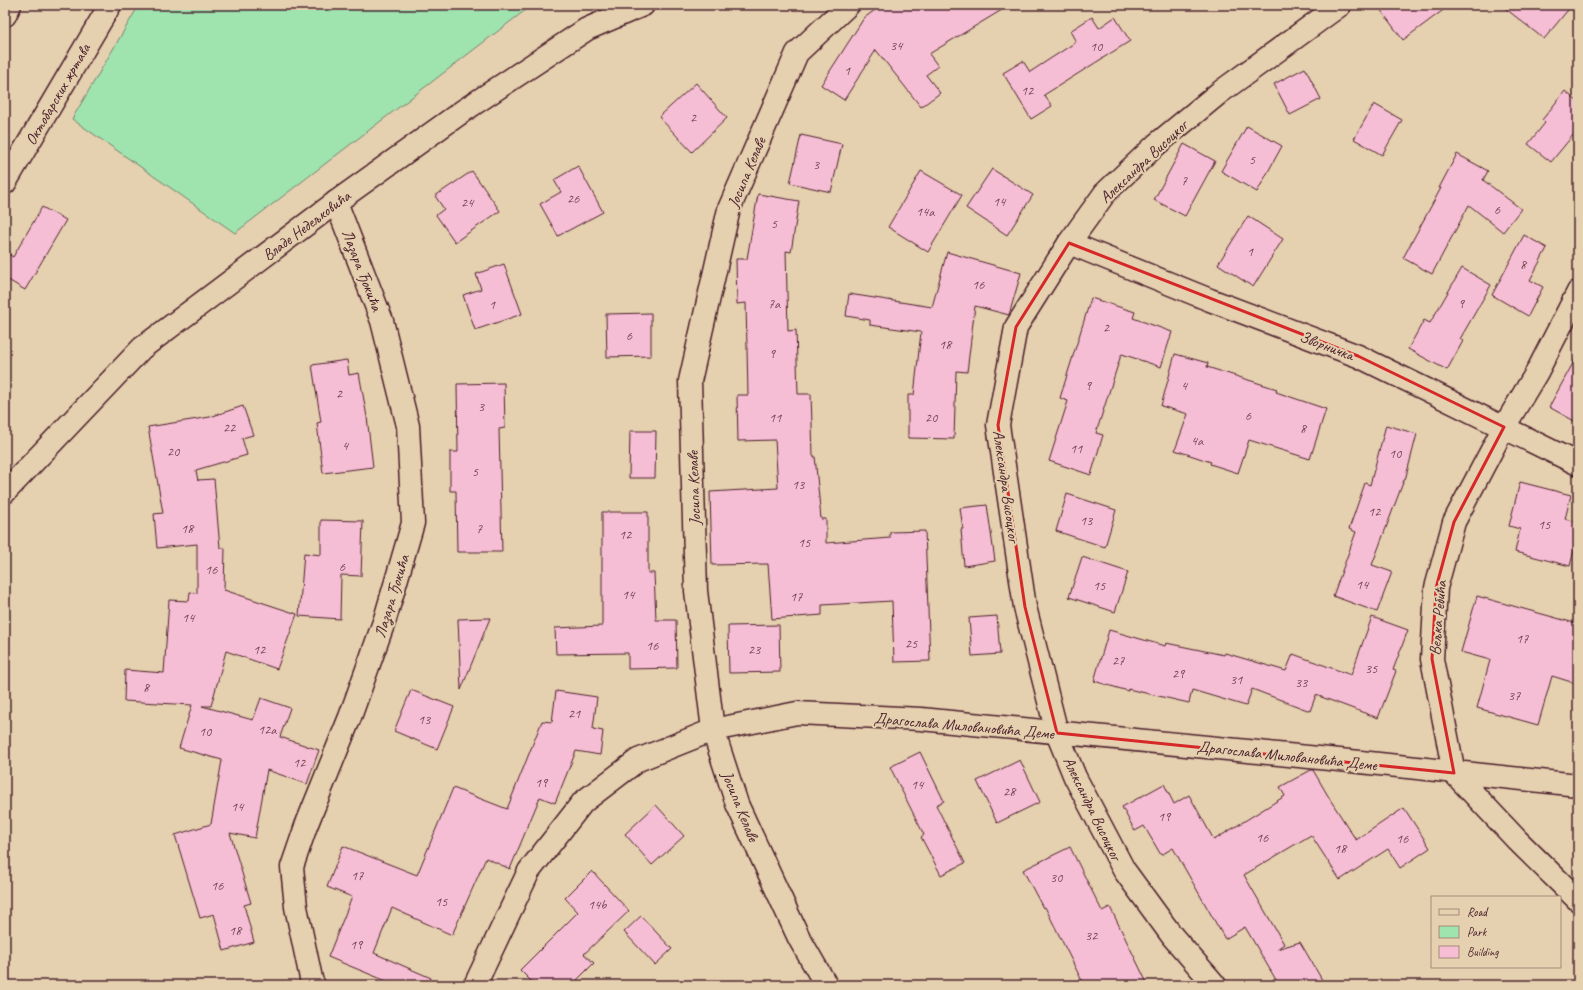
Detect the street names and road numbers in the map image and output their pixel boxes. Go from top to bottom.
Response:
street label: Октобарских жртава [21,39,96,149]
street label: Александра Висоцког [1096,114,1194,208]
street label: Јосипа Келаве [723,133,771,211]
street label: Владе Недељковића [259,186,355,265]
street label: Лазара Ђокића [337,227,387,315]
street label: Зворничка [1297,327,1358,366]
street label: Александра Висоцког [988,429,1024,546]
street label: Јосипа Келаве [683,449,705,526]
street label: Лазара Ђокића [370,551,414,640]
street label: Вељка Ребића [1425,579,1451,656]
street label: Драгослава Миловановића Деме [873,708,1057,744]
street label: Драгослава Миловановића Деме [1196,737,1380,776]
street label: Александра Висоцког [1058,753,1127,866]
street label: Јосипа Келаве [717,767,764,846]

